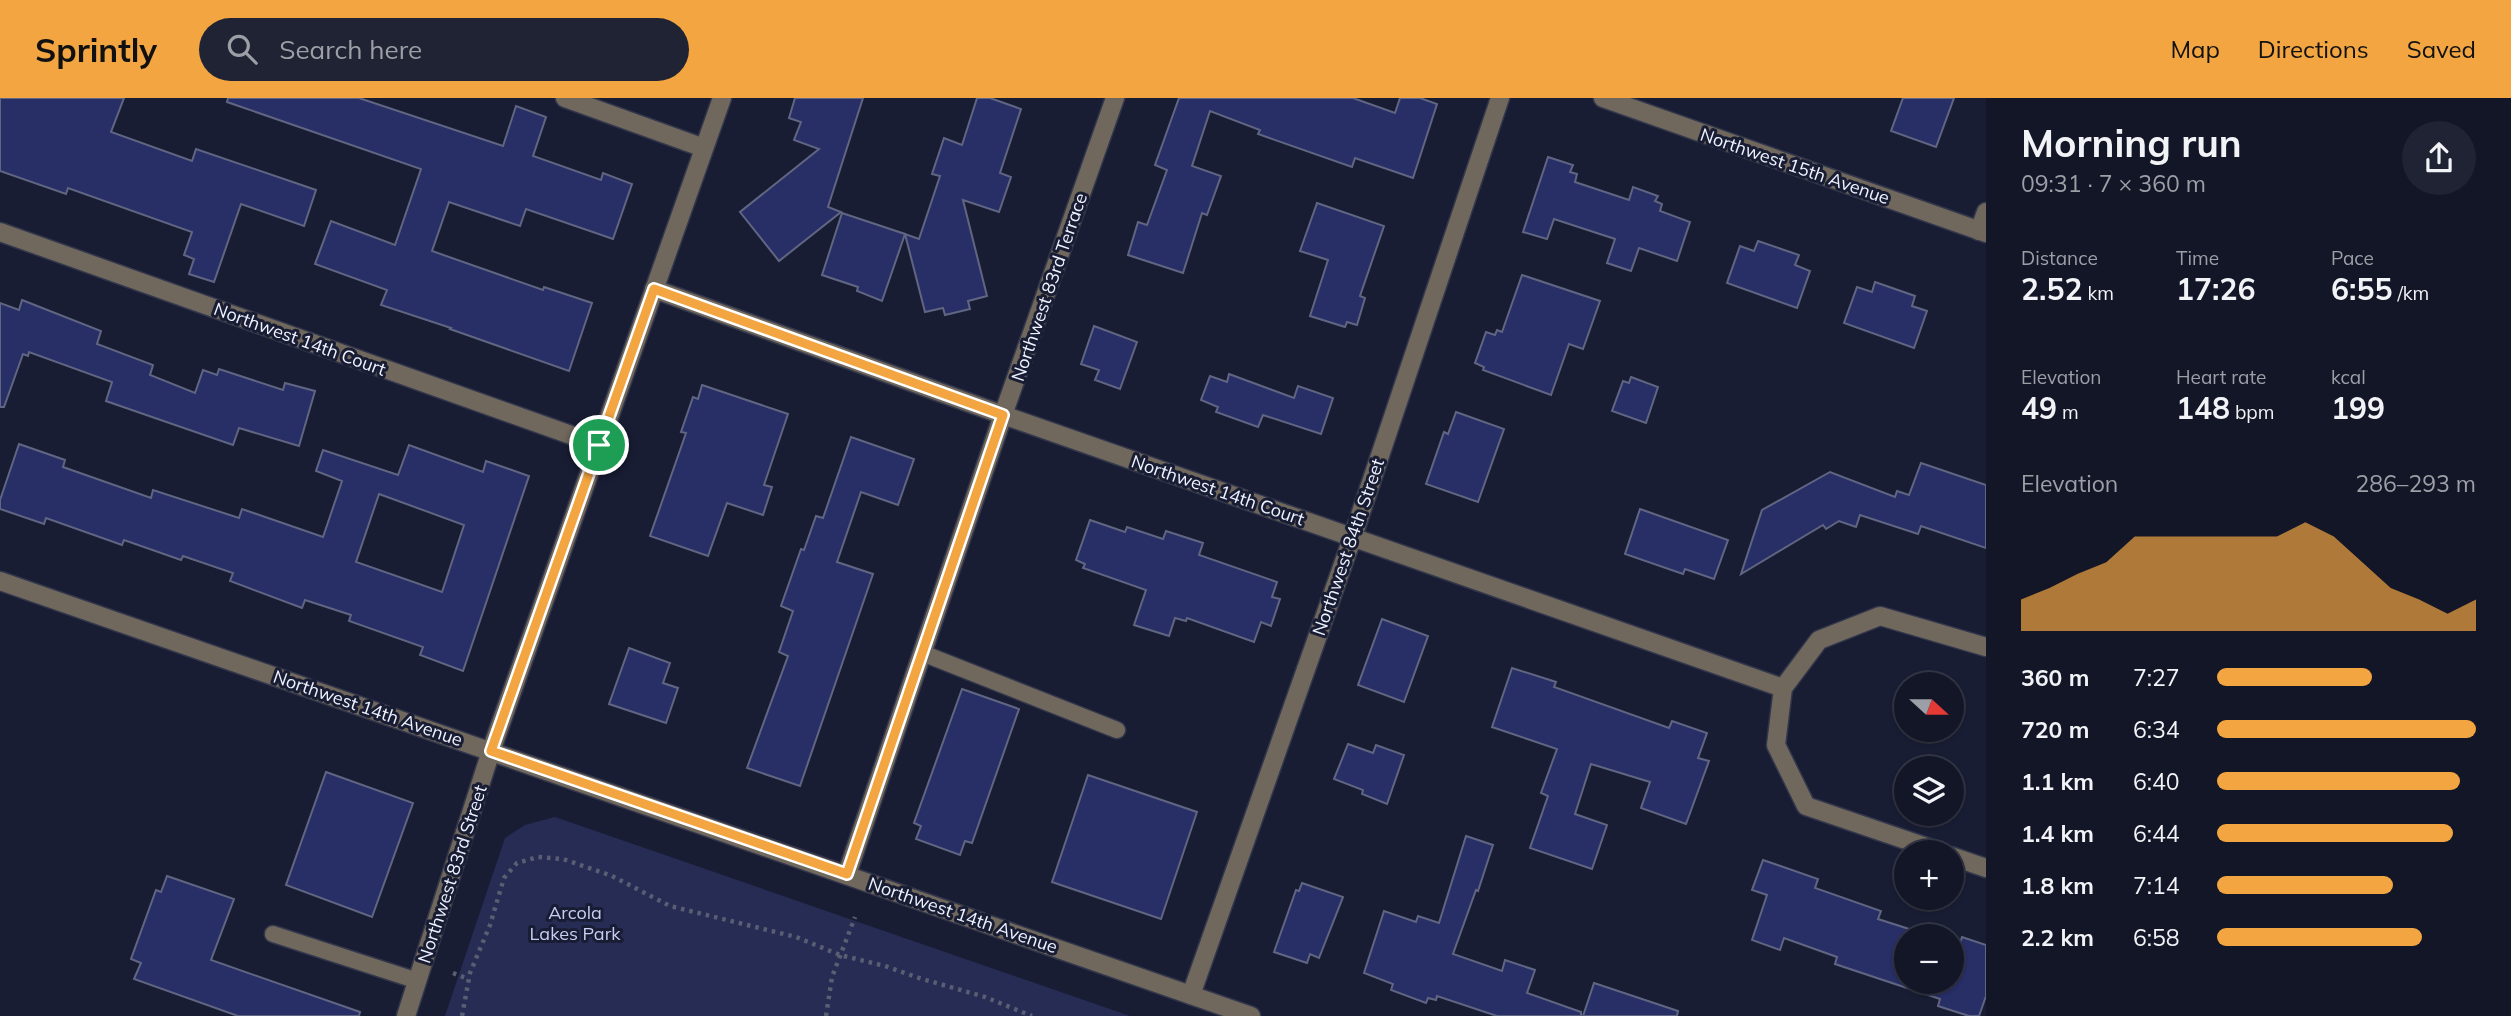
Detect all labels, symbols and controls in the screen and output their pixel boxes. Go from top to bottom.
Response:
search box [199,18,689,81]
text: Sprintly [35,29,157,70]
icon: search [223,30,261,68]
text: Search here [279,33,422,66]
text: Map [2170,34,2220,64]
text: Directions [2258,34,2369,64]
text: Saved [2407,34,2476,64]
text: Morning run [2021,119,2242,167]
button: share [2402,121,2476,195]
street label: Northwest 15th Avenue [1697,123,1893,209]
text: 09:31 · 7 × 360 m [2021,169,2206,198]
street label: Northwest 83rd Terrace [1006,190,1092,384]
text: Distance [2021,246,2098,270]
text: Time [2176,246,2219,270]
text: Pace [2331,246,2374,270]
text: 2.52 [2021,270,2082,308]
text: 17:26 [2176,270,2255,308]
text: 6:55 [2331,270,2392,308]
text: km [2082,281,2114,305]
text: /km [2392,281,2429,305]
street label: Northwest 14th Court [211,297,389,381]
text: Elevation [2021,365,2101,389]
text: Heart rate [2176,365,2266,389]
text: kcal [2331,365,2366,389]
text: 49 [2021,389,2057,427]
text: 148 [2176,389,2230,427]
text: 199 [2331,389,2385,427]
text: m [2057,400,2079,424]
text: bpm [2230,400,2274,424]
pin [569,415,629,475]
icon: arrive [580,426,618,464]
street label: Northwest 14th Court [1128,450,1308,530]
street label: Northwest 84th Street [1307,456,1389,638]
text: Elevation [2021,469,2118,498]
text: 286–293 m [2355,469,2476,498]
text: 360 m [2021,663,2089,692]
text: 7:27 [2133,663,2180,692]
street label: Northwest 14th Avenue [270,665,466,751]
north arrow [1894,672,1964,742]
map controls [1894,672,1964,994]
text: 720 m [2021,715,2089,744]
text: 6:34 [2133,715,2180,744]
button: layers [1894,756,1964,826]
text: 1.1 km [2021,767,2094,796]
text: 6:40 [2133,767,2180,796]
street label: Northwest 83rd Street [412,782,492,966]
text: 1.4 km [2021,819,2094,848]
text: 6:44 [2133,819,2180,848]
button: + [1894,840,1964,910]
text: 1.8 km [2021,871,2094,900]
text: 7:14 [2133,871,2180,900]
street label: Northwest 14th Avenue [865,872,1061,958]
park label: Arcola Lakes Park [530,901,621,945]
text: 2.2 km [2021,923,2094,952]
text: 6:58 [2133,923,2180,952]
button: − [1894,924,1964,994]

